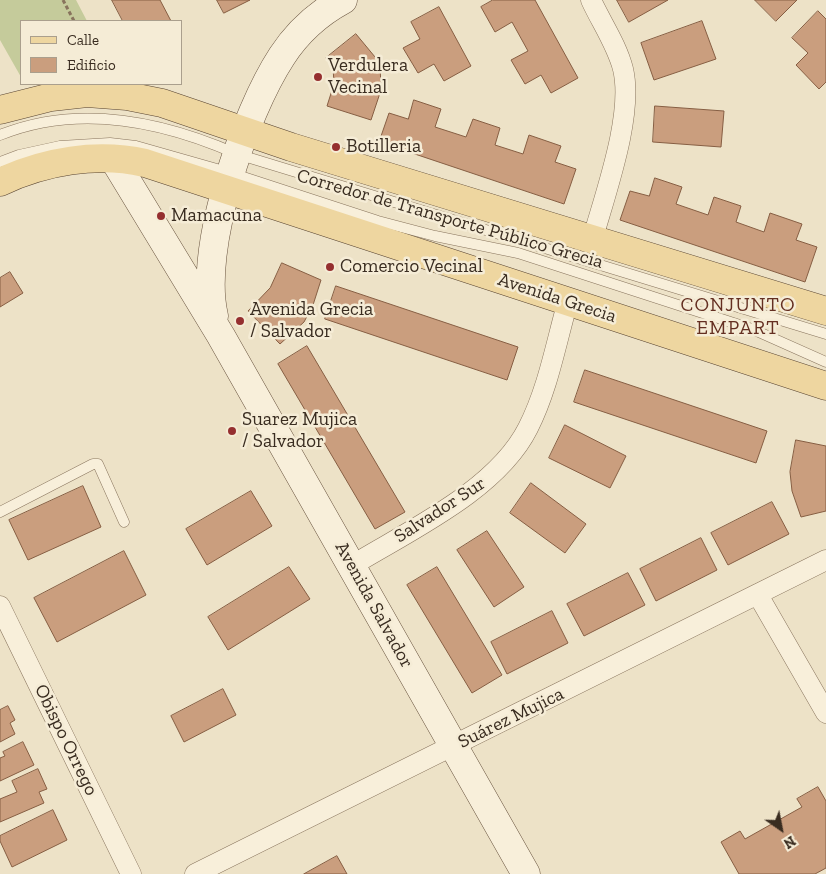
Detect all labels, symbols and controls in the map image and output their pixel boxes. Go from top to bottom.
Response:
legend [20,20,182,85]
text: Calle [67,31,99,49]
place label: Verdulera Vecinal [328,55,408,99]
text: Edificio [67,56,116,74]
marker: Verdulera Vecinal [312,71,324,83]
place label: Botilleria [346,136,421,158]
marker: Botilleria [330,141,342,153]
street label: Corredor de Transporte Público Grecia [294,164,606,274]
place label: Mamacuna [171,205,262,227]
marker: Mamacuna [155,210,167,222]
place label: Comercio Vecinal [340,256,483,278]
marker: Comercio Vecinal [324,261,336,273]
street label: Avenida Grecia [495,268,619,328]
district label: CONJUNTO EMPART [680,293,796,340]
place label: Avenida Grecia / Salvador [250,299,373,343]
marker: Avenida Grecia / Salvador [234,315,246,327]
place label: Suarez Mujica / Salvador [242,409,357,453]
marker: Suarez Mujica / Salvador [226,425,238,437]
street label: Salvador Sur [390,472,490,548]
street label: Avenida Salvador [330,538,418,672]
street label: Obispo Orrego [29,681,103,799]
street label: Suárez Mujica [454,683,568,753]
north arrow [756,804,806,854]
text: N [780,832,799,852]

